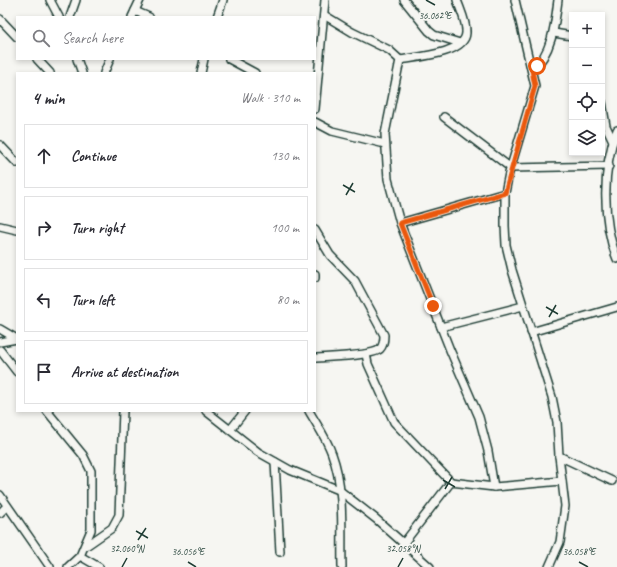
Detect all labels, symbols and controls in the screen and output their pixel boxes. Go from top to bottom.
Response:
text: 36.062°E [419,9,453,22]
map controls [569,12,605,156]
button: + [569,12,605,48]
search box [16,16,316,60]
icon: search [30,27,52,49]
text: Search here [62,29,123,48]
button: − [569,48,605,84]
route start [528,57,546,75]
button: locate [569,84,605,120]
text: 4 min [32,88,65,109]
text: Walk · 310 m [241,90,300,106]
button: layers [569,120,605,156]
icon: ahead [33,145,55,167]
text: Continue [71,147,116,166]
text: 130 m [271,148,299,164]
icon: right [33,217,55,239]
text: Turn right [71,219,124,238]
text: 100 m [271,220,299,236]
icon: left [33,289,55,311]
text: Turn left [71,291,114,310]
text: 80 m [277,292,299,308]
route end [424,297,442,315]
icon: arrive [33,361,55,383]
text: Arrive at destination [71,363,178,382]
text: 32.060°N [110,542,146,555]
text: 32.058°N [386,542,422,555]
text: 36.056°E [172,545,206,558]
text: 36.058°E [563,545,597,558]

